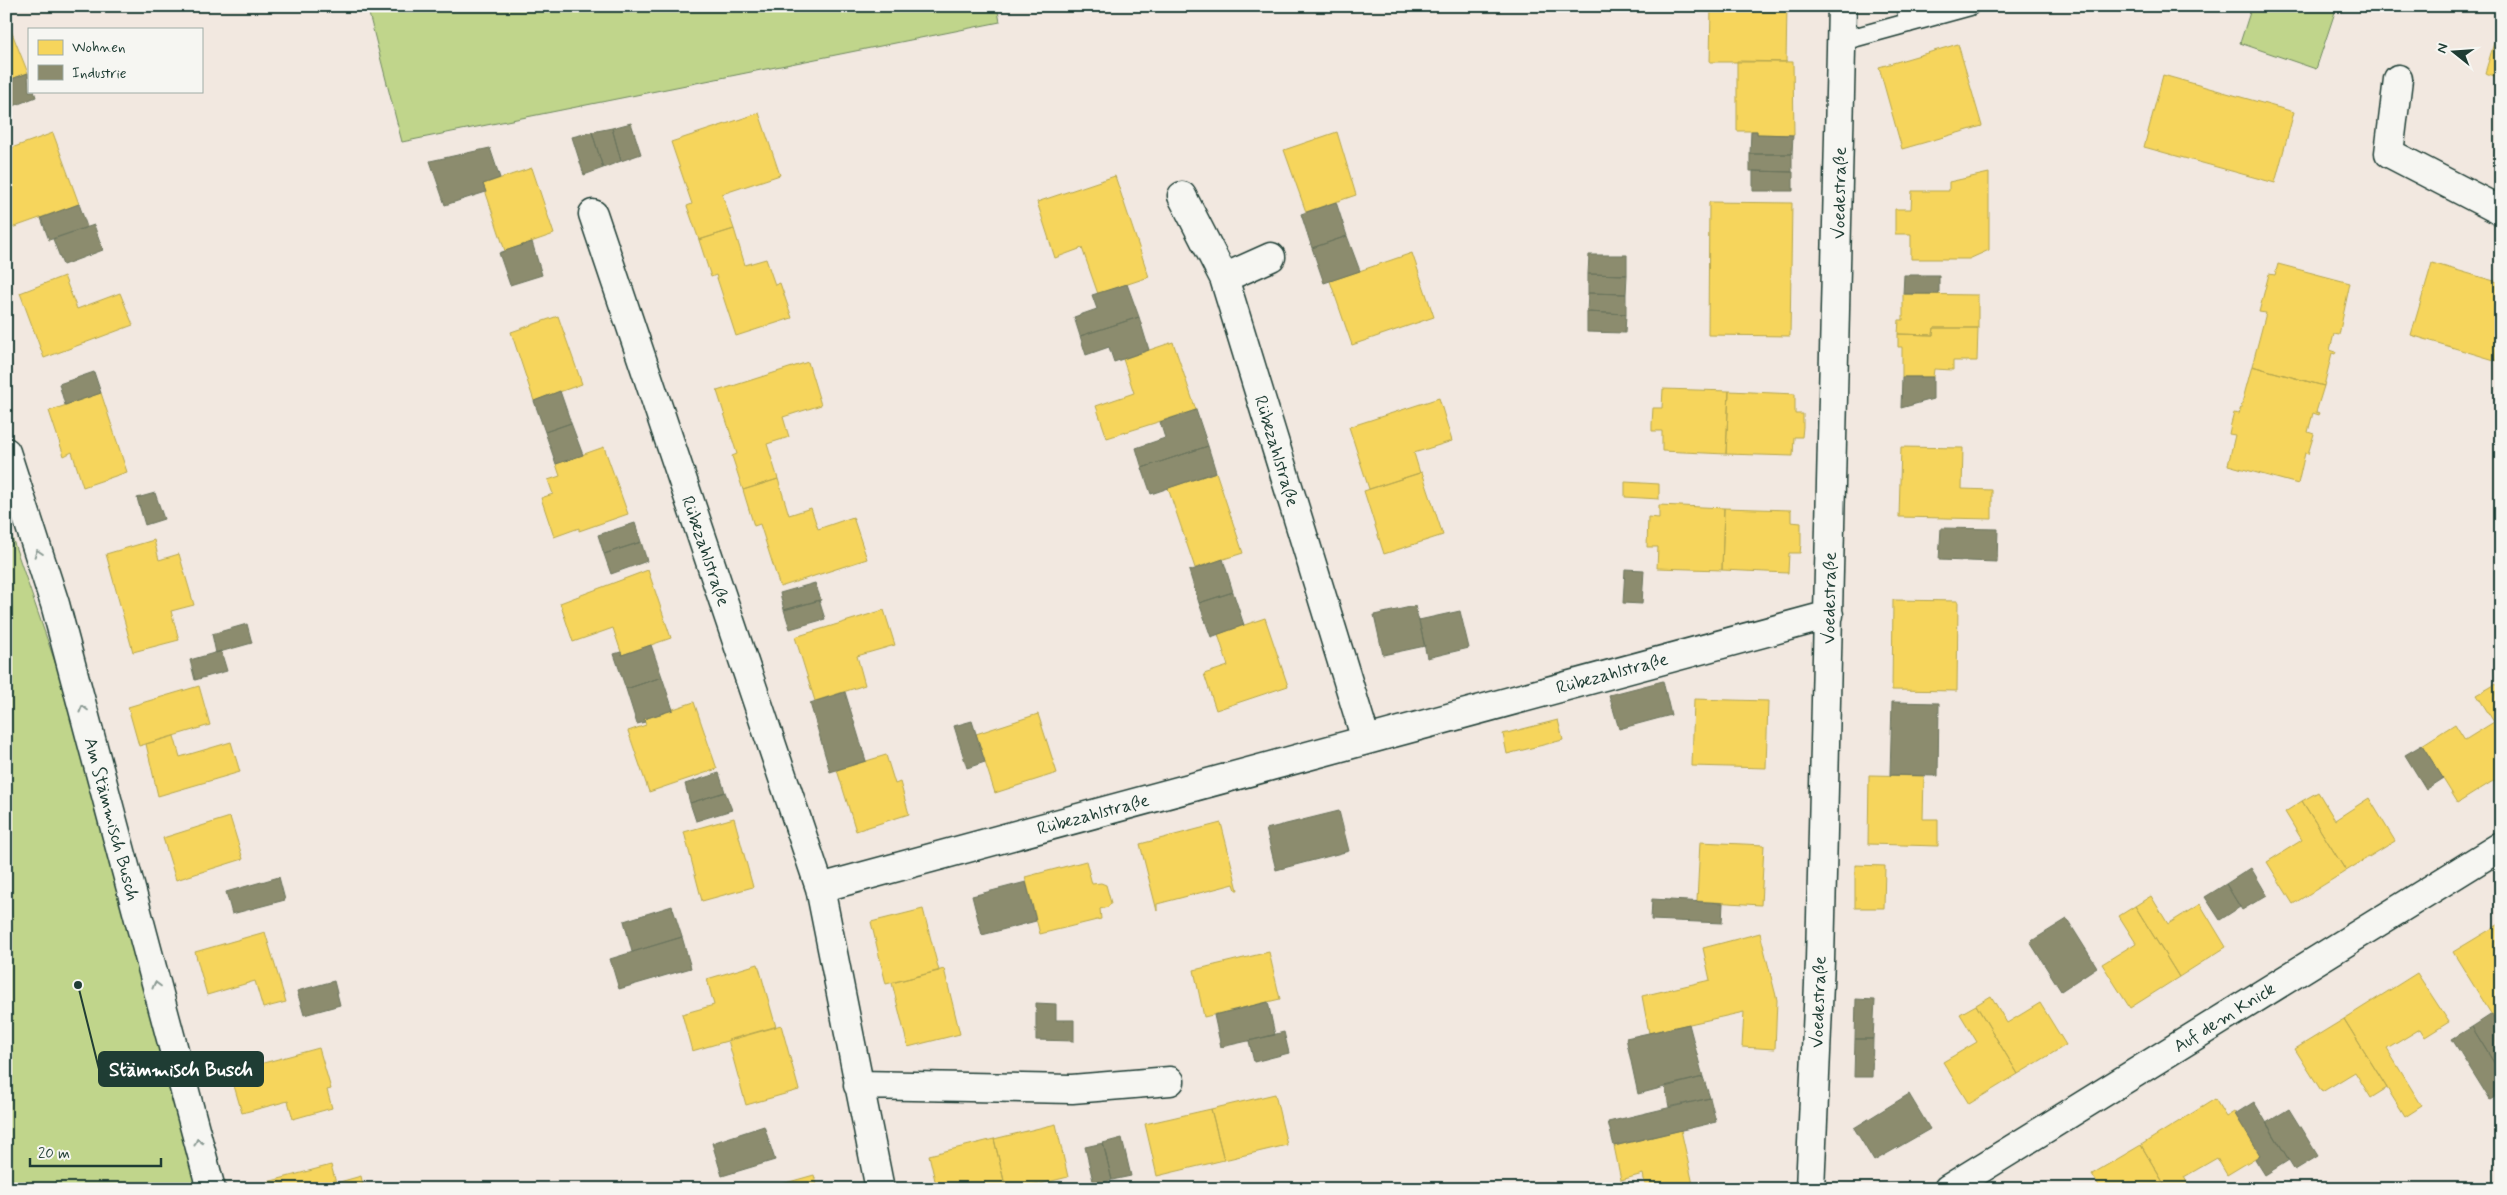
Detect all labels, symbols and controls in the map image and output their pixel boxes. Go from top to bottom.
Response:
legend [28,28,202,92]
north arrow [2430,28,2480,78]
text: Wohnen [72,38,126,58]
text: N [2433,41,2452,56]
text: Industrie [72,64,127,84]
street label: Voedestraße [1827,147,1853,239]
street label: Rübezahlstraße [1248,393,1304,510]
street label: Rübezahlstraße [675,493,735,610]
one-way arrow [34,549,44,558]
street label: Voedestraße [1817,552,1843,644]
street label: Rübezahlstraße [1554,647,1671,700]
one-way arrow [78,705,89,714]
street label: Am Stämmisch Busch [78,735,144,904]
street label: Rübezahlstraße [1035,788,1152,841]
street label: Voedestraße [1805,955,1833,1049]
street label: Auf dem Knick [2169,977,2280,1059]
one-way arrow [152,981,162,989]
callout: Stämmisch Busch [99,1052,263,1086]
text: Stämmisch Busch [109,1058,253,1083]
scale bar [30,1135,161,1167]
one-way arrow [193,1137,204,1146]
text: 20 m [38,1144,70,1164]

